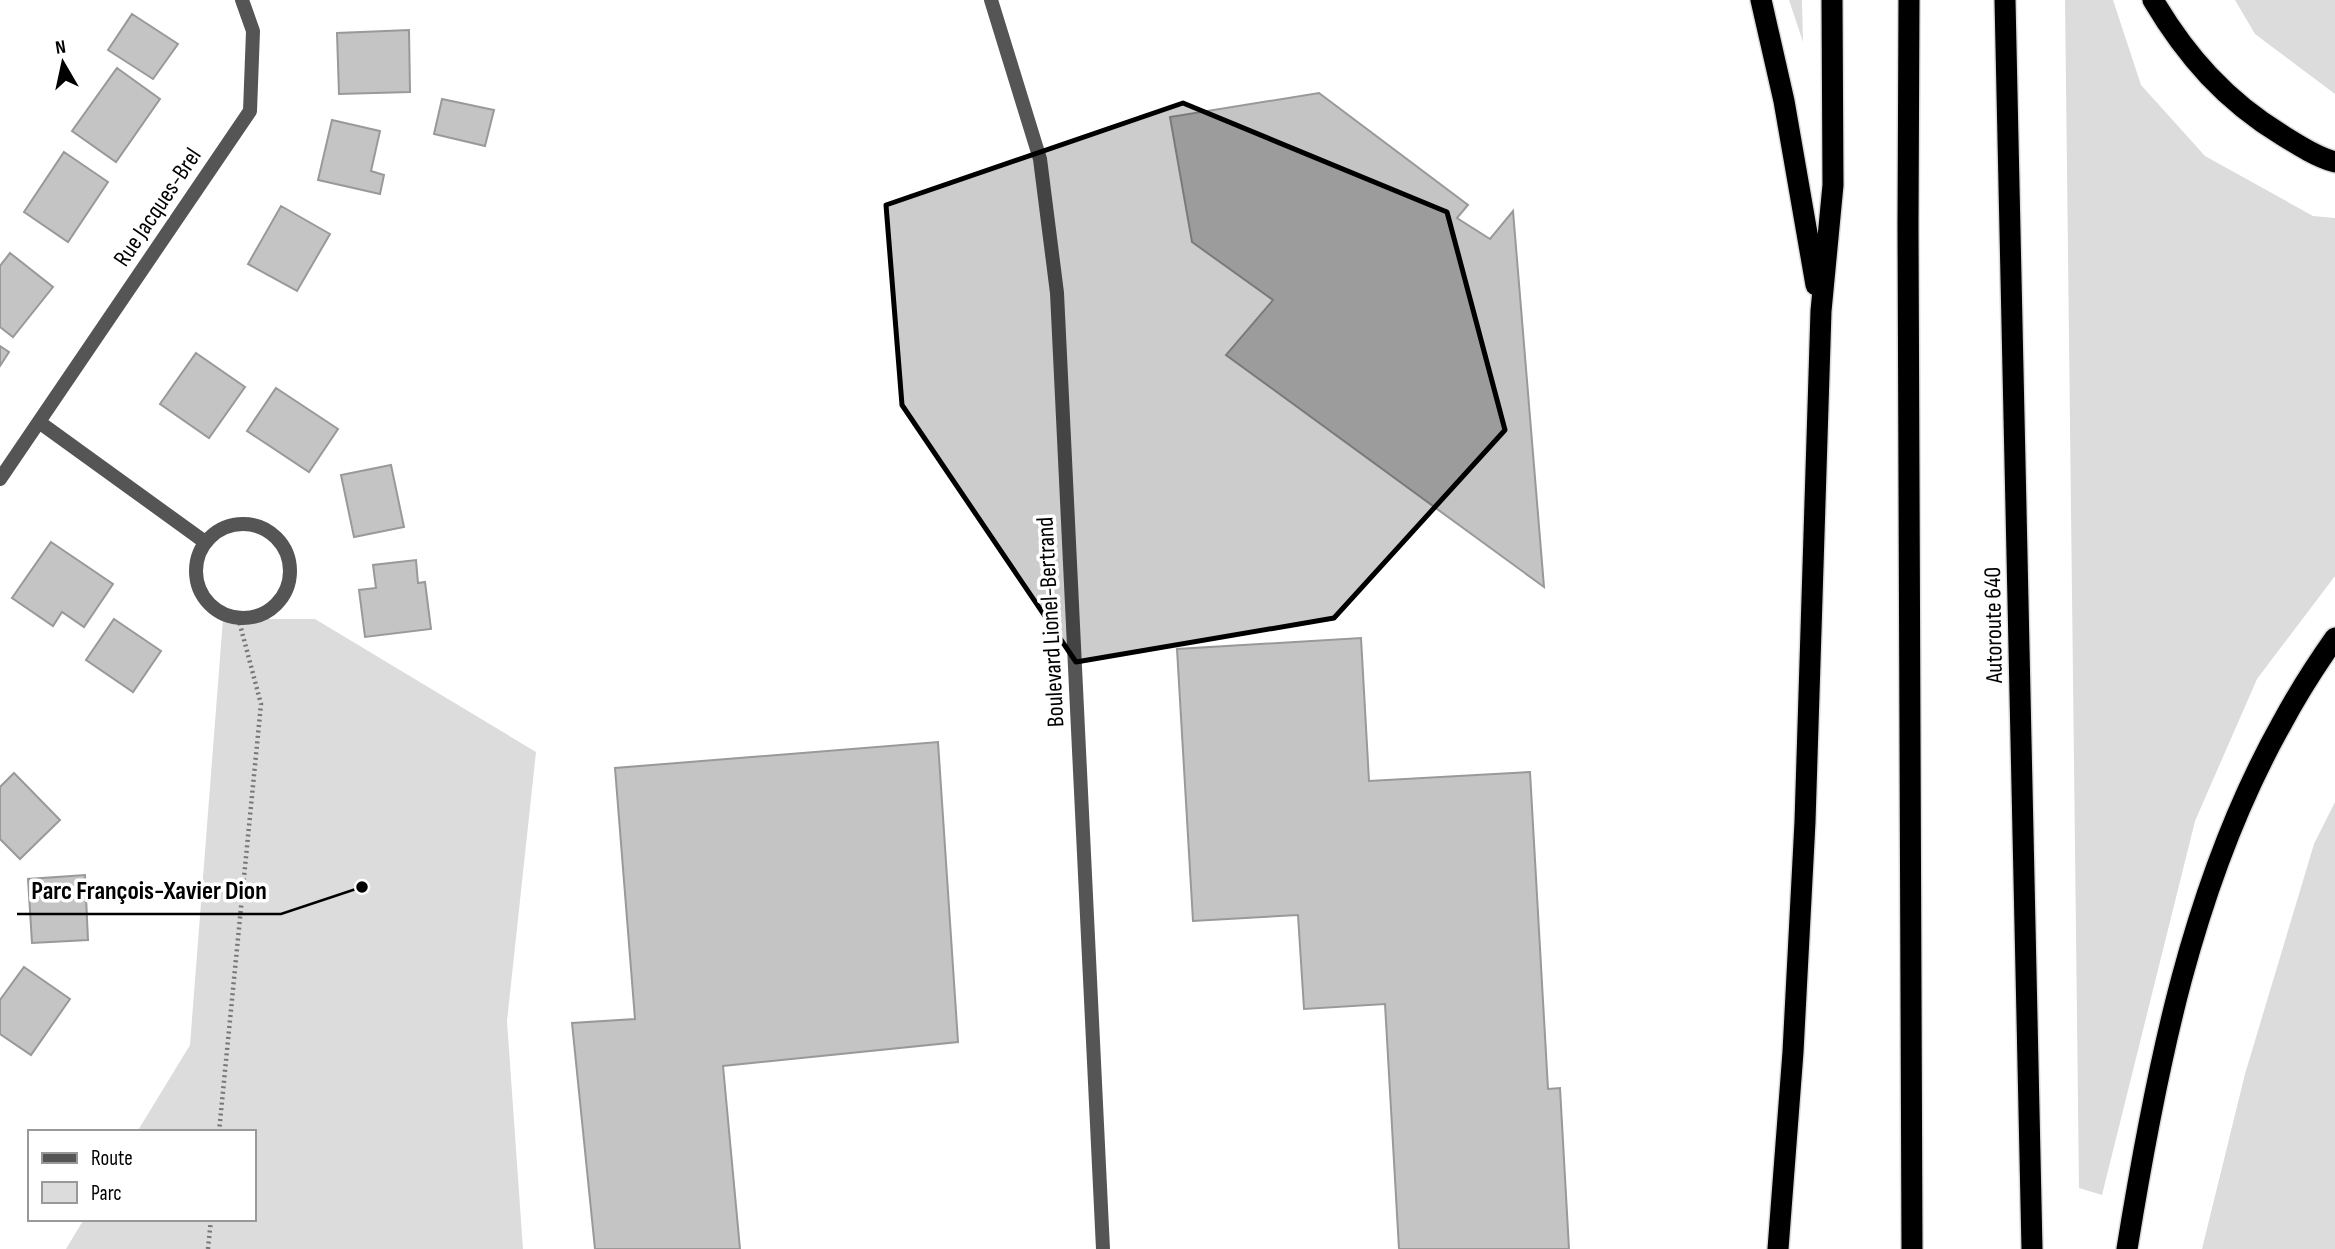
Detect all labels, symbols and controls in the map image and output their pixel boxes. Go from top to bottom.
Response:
north arrow [28,28,98,98]
text: N [54,36,67,60]
street label: Rue Jacques-Brel [107,143,208,272]
street label: Boulevard Lionel-Bertrand [1031,516,1070,728]
street label: Autoroute 640 [1978,567,2009,684]
callout: Parc François-Xavier Dion [17,867,281,914]
text: Parc François-Xavier Dion [31,876,267,907]
legend [28,1130,256,1221]
text: Route [91,1146,133,1171]
text: Parc [91,1181,122,1206]

